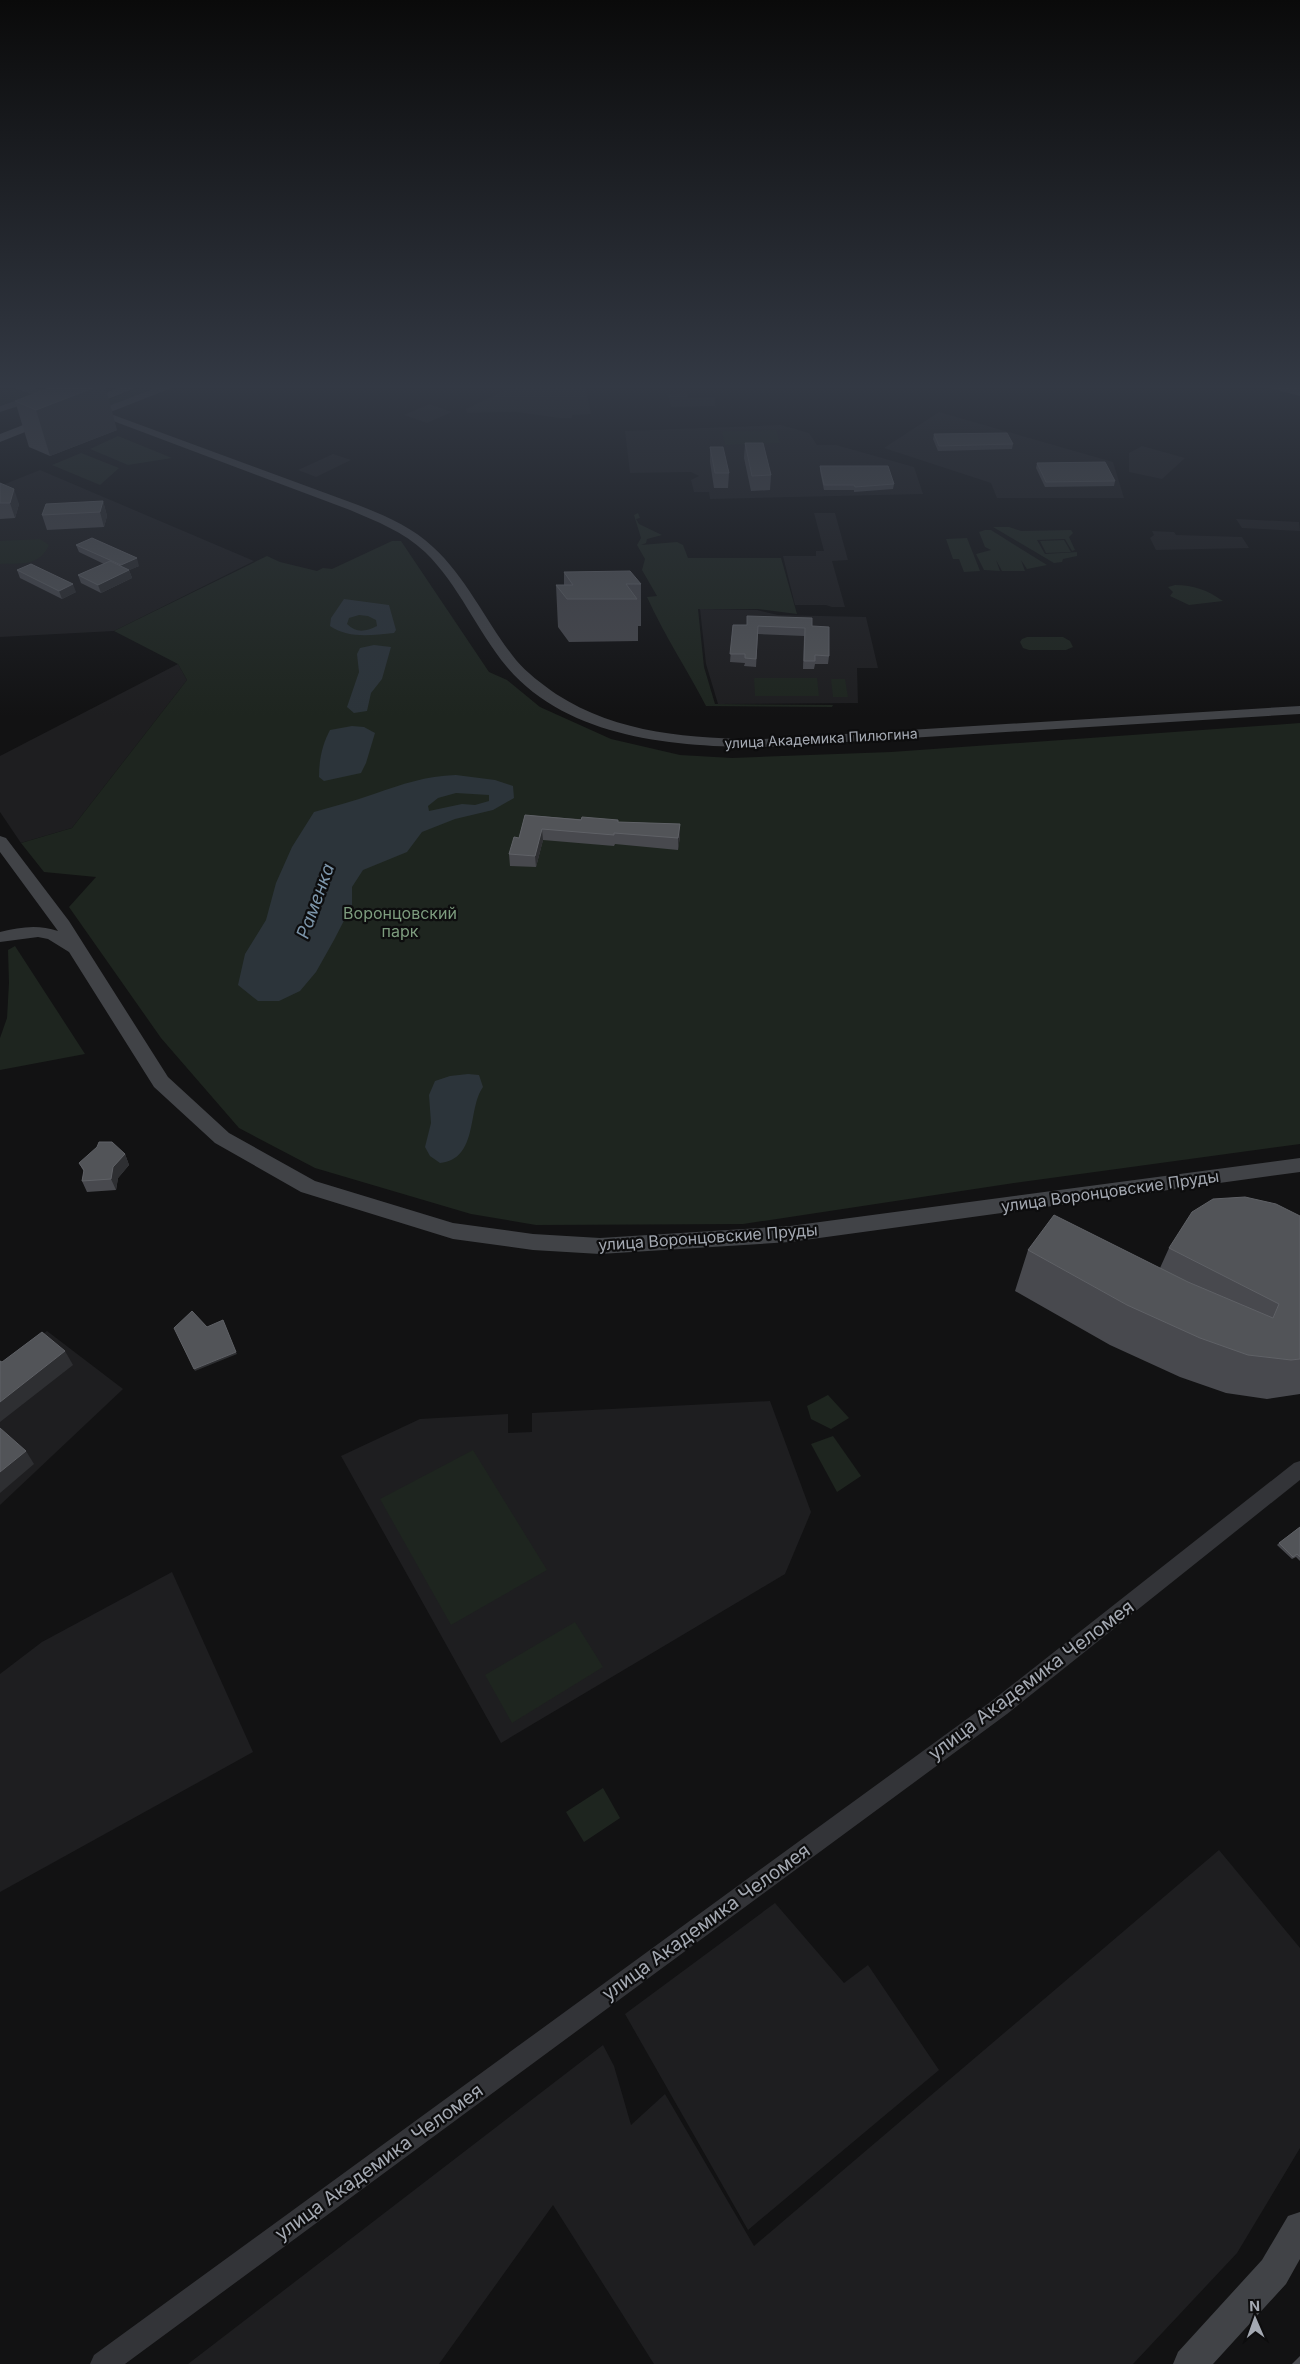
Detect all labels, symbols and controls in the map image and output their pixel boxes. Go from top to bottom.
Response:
street label: улица Академика Пилюгина [724,724,918,752]
water label: Раменка [292,861,338,941]
park label: Воронцовский парк [343,903,457,941]
street label: улица Воронцовские Пруды [1000,1166,1220,1216]
street label: улица Воронцовские Пруды [598,1219,818,1255]
street label: улица Академика Челомея [924,1595,1138,1765]
street label: улица Академика Челомея [597,1839,815,2005]
street label: улица Академика Челомея [270,2079,488,2245]
north arrow [1230,2294,1280,2344]
text: N [1249,2297,1260,2314]

